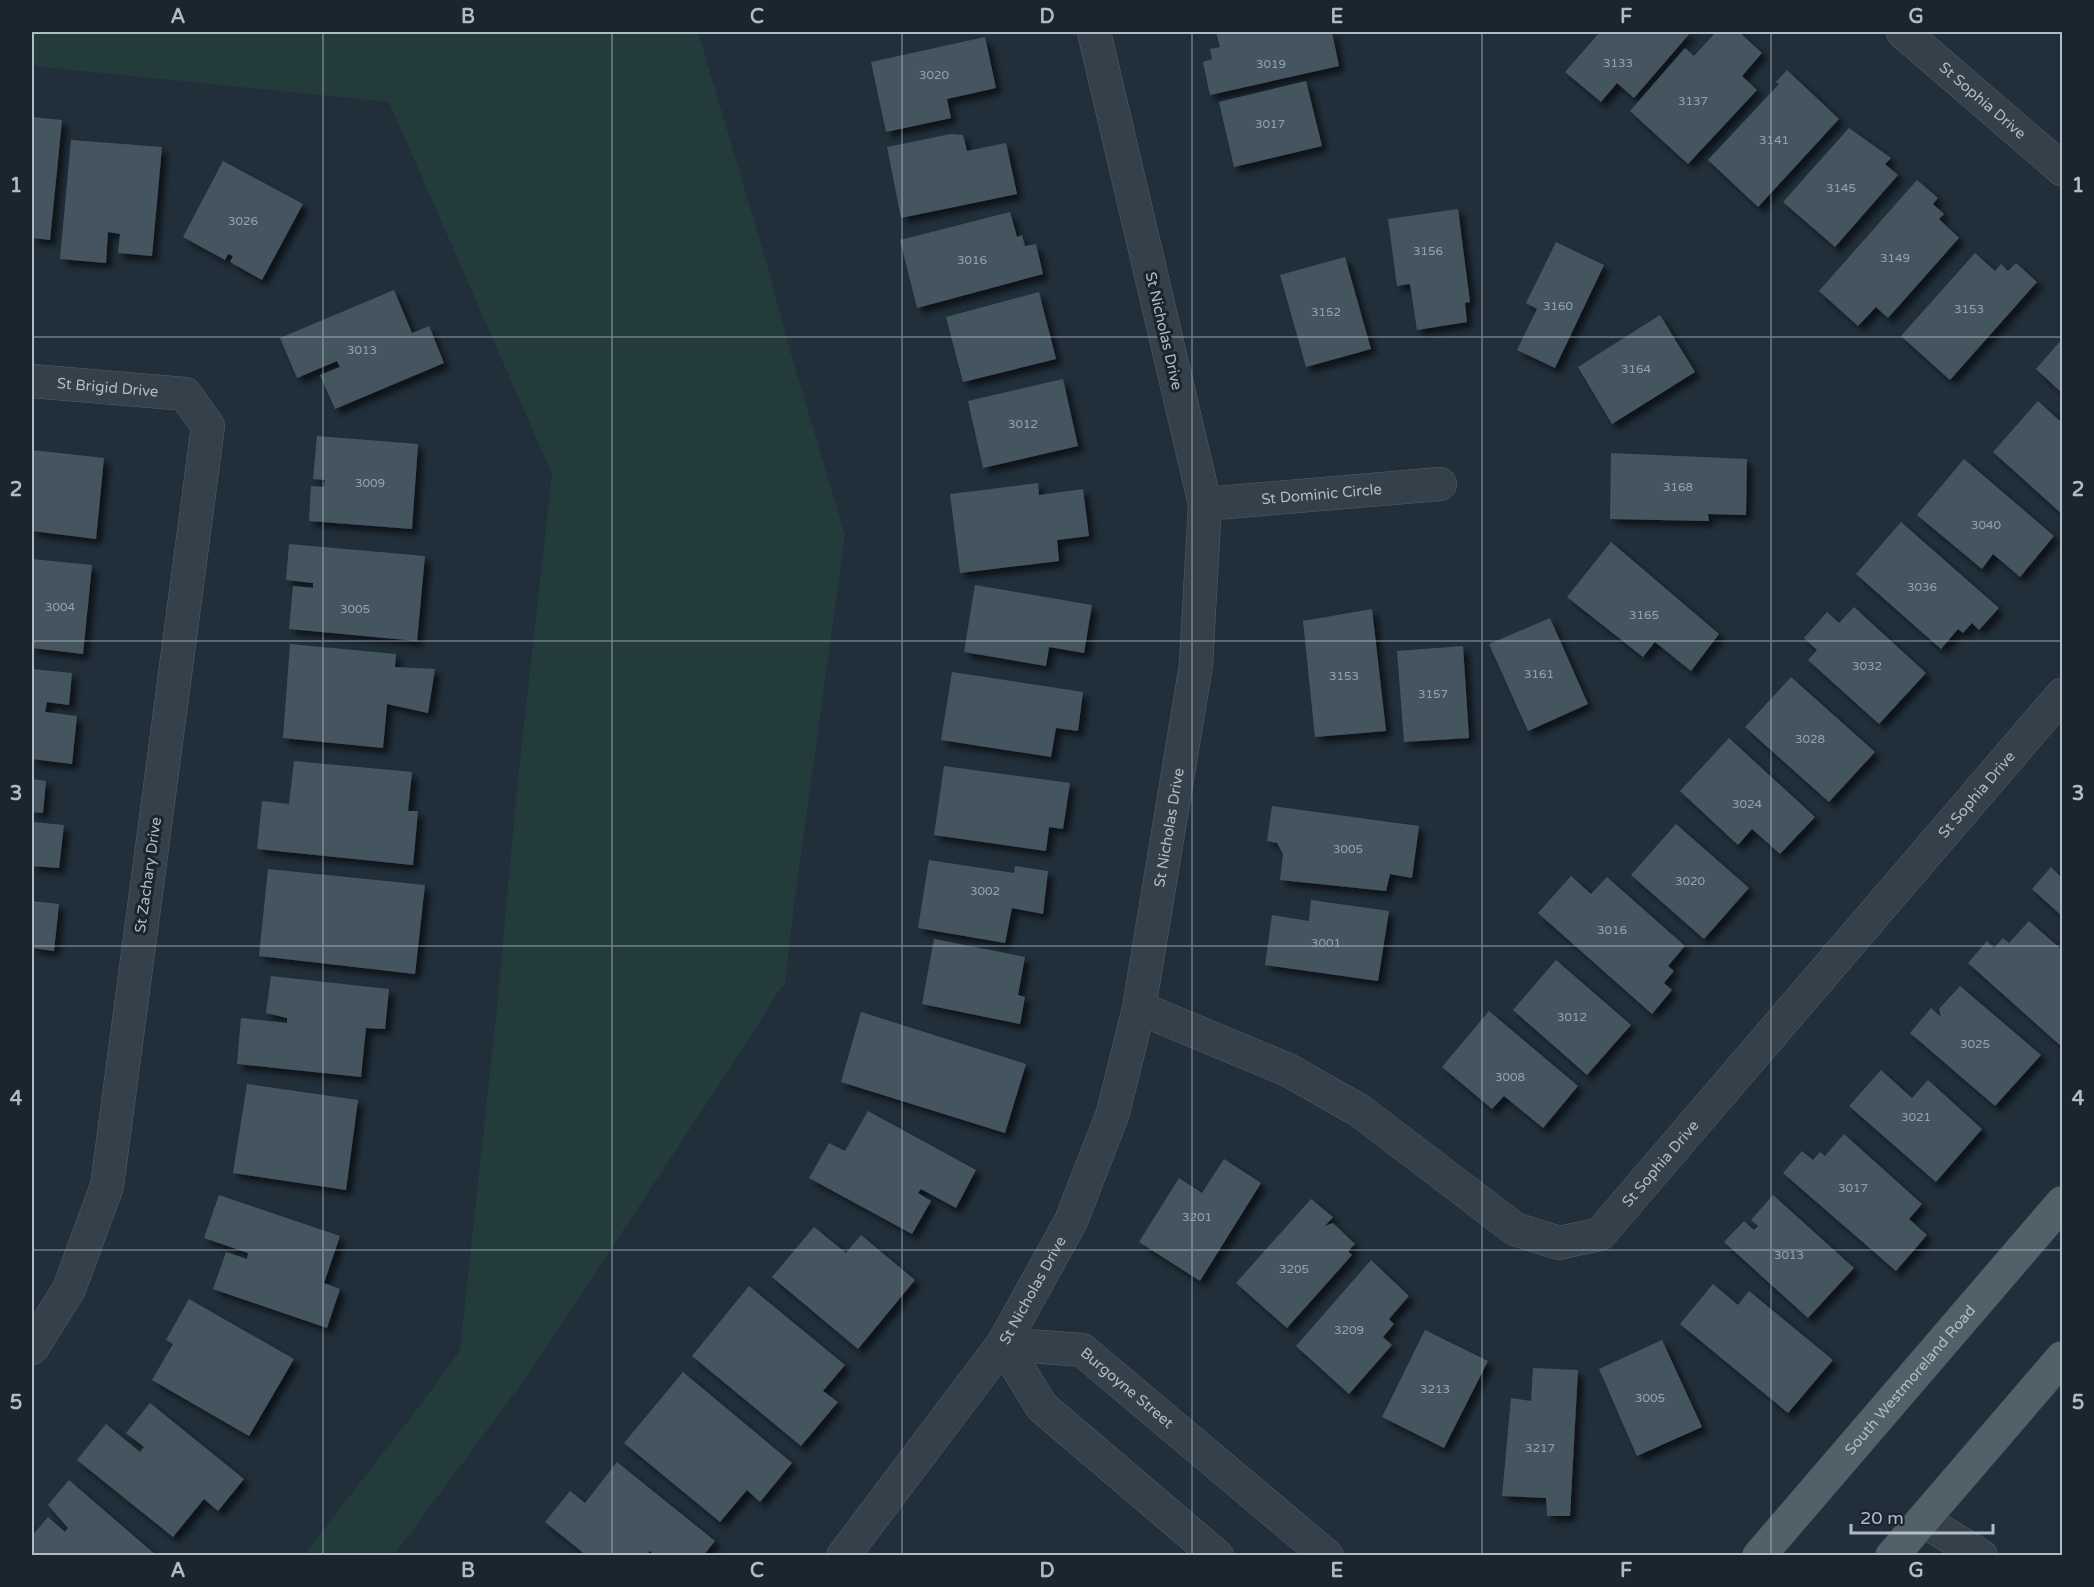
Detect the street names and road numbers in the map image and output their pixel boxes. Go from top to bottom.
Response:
street label: St Sophia Drive [1936,58,2030,143]
street label: St Nicholas Drive [1142,270,1186,392]
street label: St Brigid Drive [56,374,159,401]
street label: St Dominic Circle [1261,480,1383,508]
street label: St Sophia Drive [1934,747,2019,842]
street label: St Nicholas Drive [1150,767,1188,889]
street label: St Zachary Drive [131,816,165,934]
street label: St Sophia Drive [1618,1116,1703,1211]
street label: St Nicholas Drive [996,1233,1070,1347]
street label: South Westmoreland Road [1841,1301,1979,1458]
street label: Burgoyne Street [1077,1344,1177,1432]

